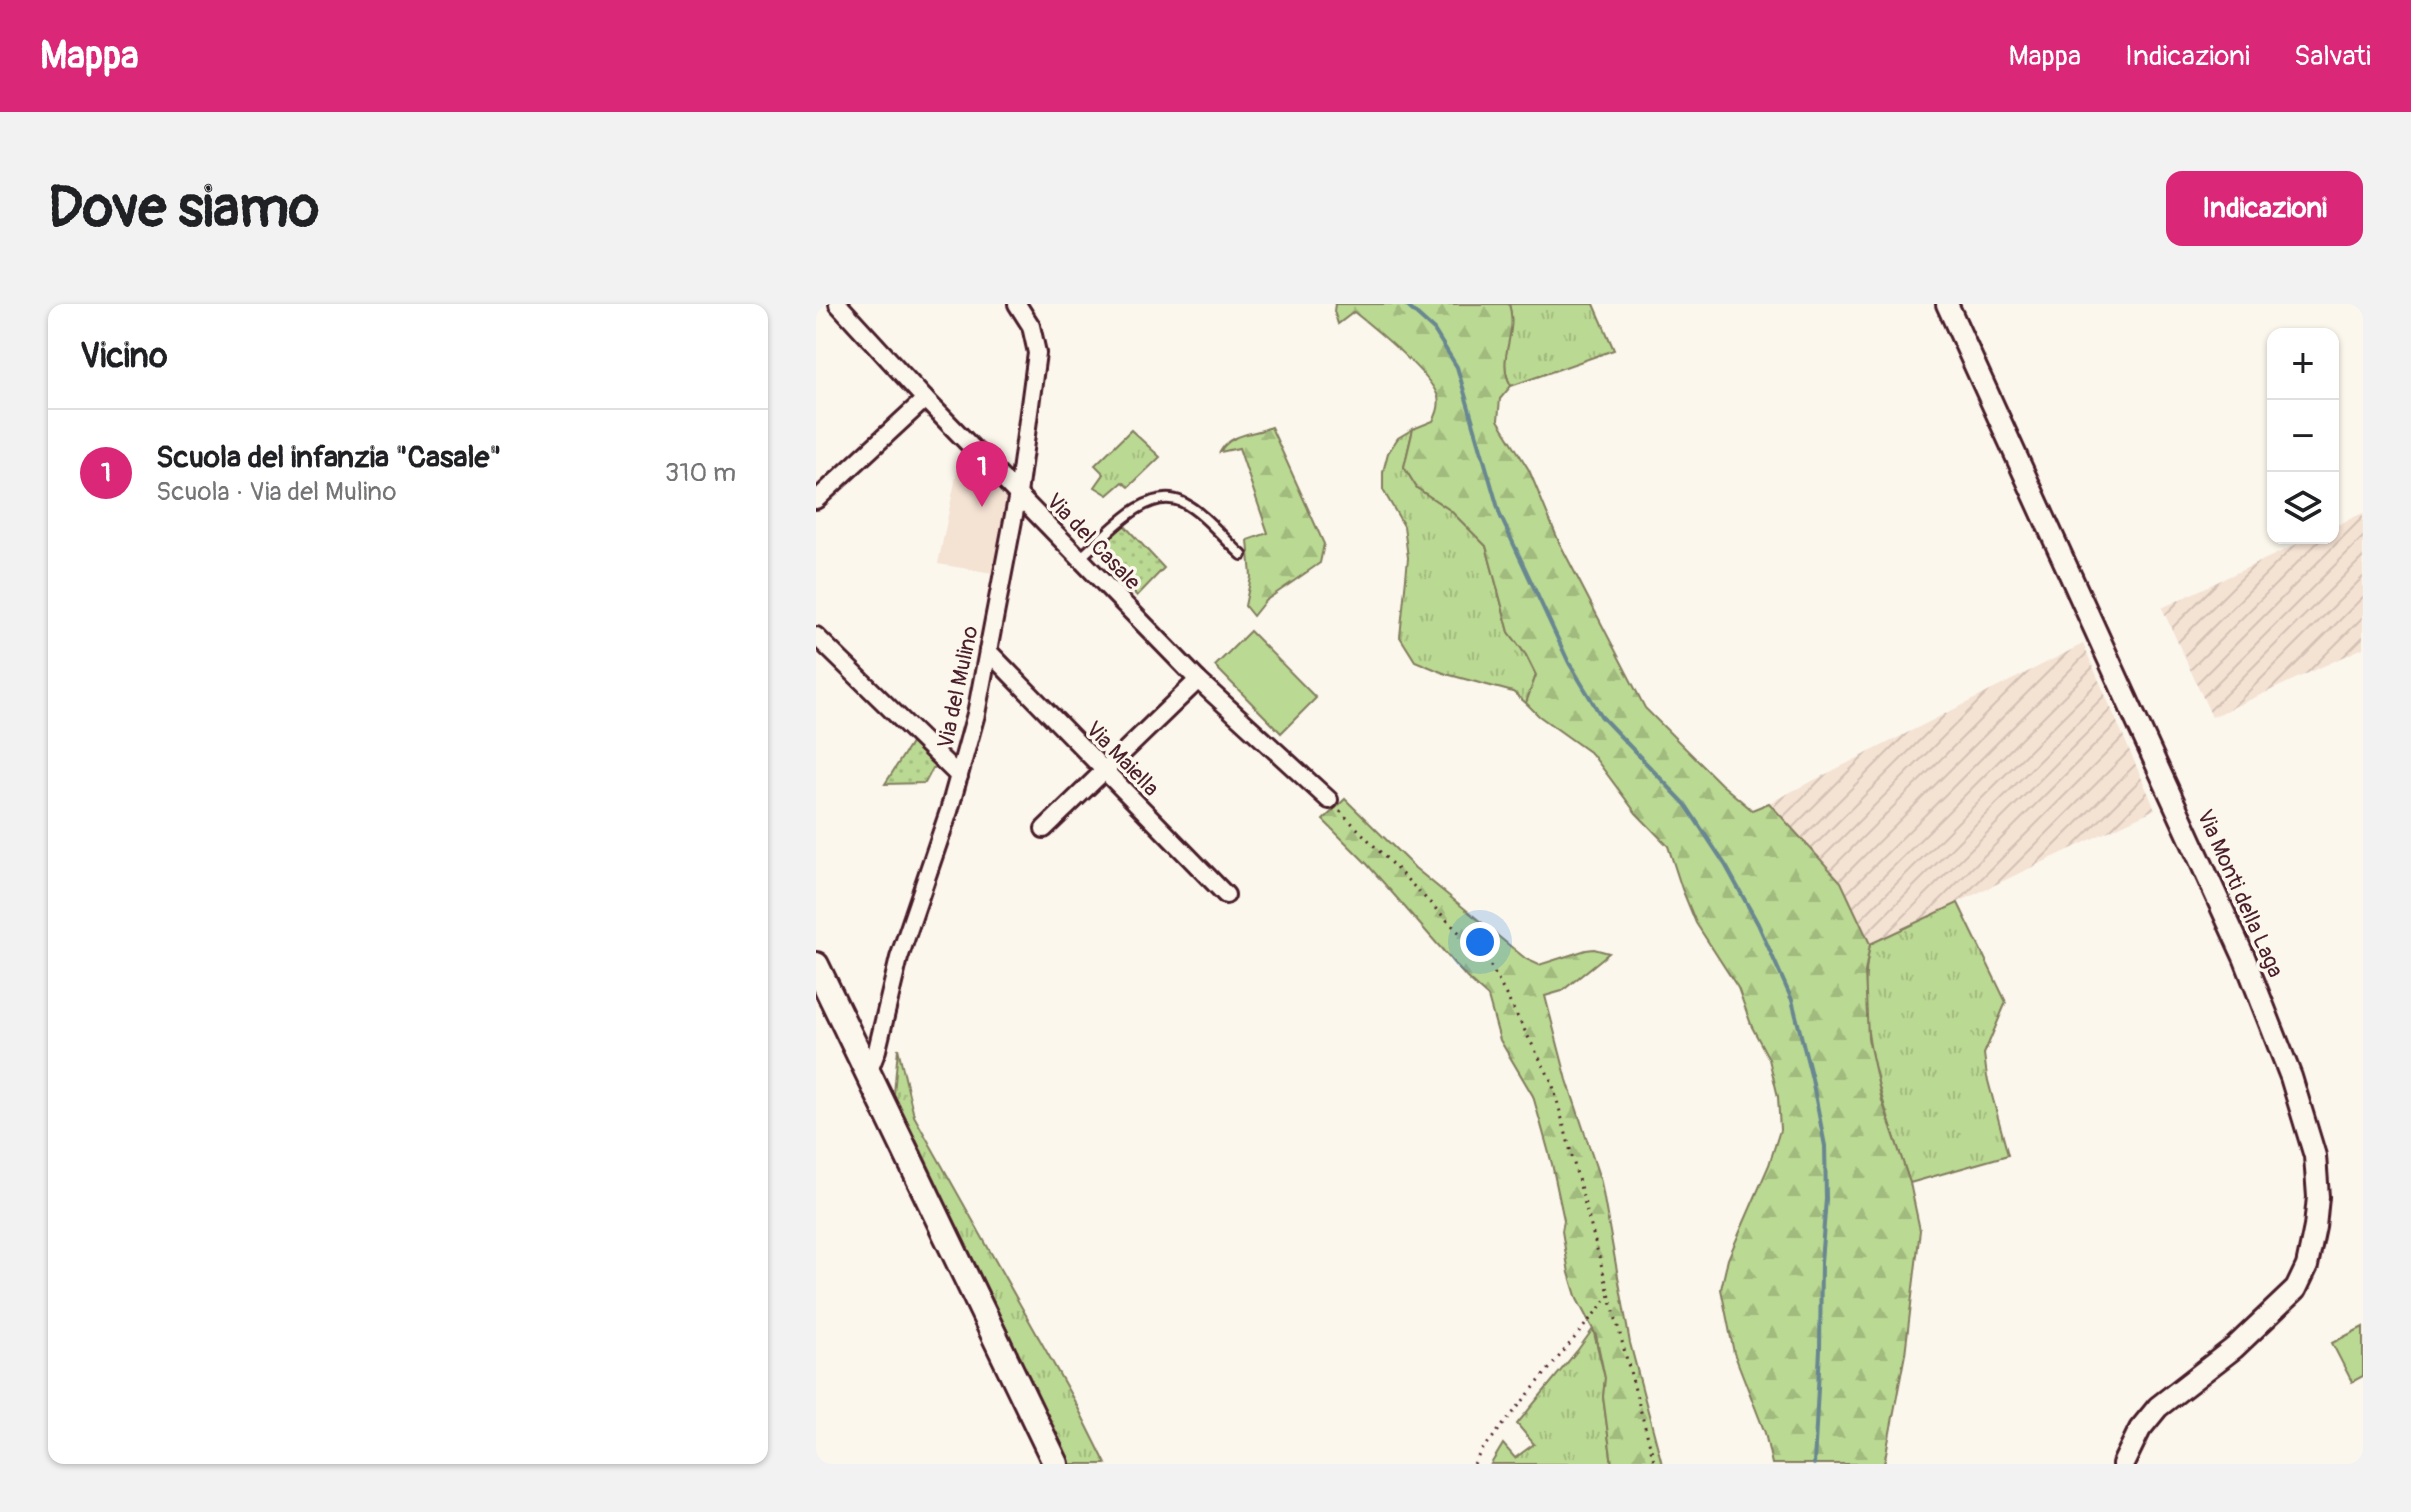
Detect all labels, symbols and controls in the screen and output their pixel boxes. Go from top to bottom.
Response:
text: Mappa [40,32,139,80]
text: Mappa [2008,39,2081,74]
text: Indicazioni [2125,39,2250,74]
text: Salvati [2294,39,2371,74]
button: Indicazioni [2166,171,2363,246]
text: Dove siamo [48,174,319,243]
map controls [2267,328,2339,544]
button: + [2267,328,2339,400]
text: Vicino [80,335,168,378]
button: − [2267,400,2339,472]
text: Scuola del infanzia "Casale" [156,439,502,476]
pin: 1 [956,441,1008,507]
text: 1 [101,457,111,489]
text: 310 m [665,457,736,489]
button: layers [2267,472,2339,544]
text: Scuola · Via del Mulino [156,476,397,508]
street label: Via del Casale [1040,487,1146,596]
street label: Via del Mulino [931,623,985,751]
street label: Via Maiella [1080,715,1165,802]
street label: Via Monti della Laga [2191,805,2290,982]
your location [1460,922,1500,962]

